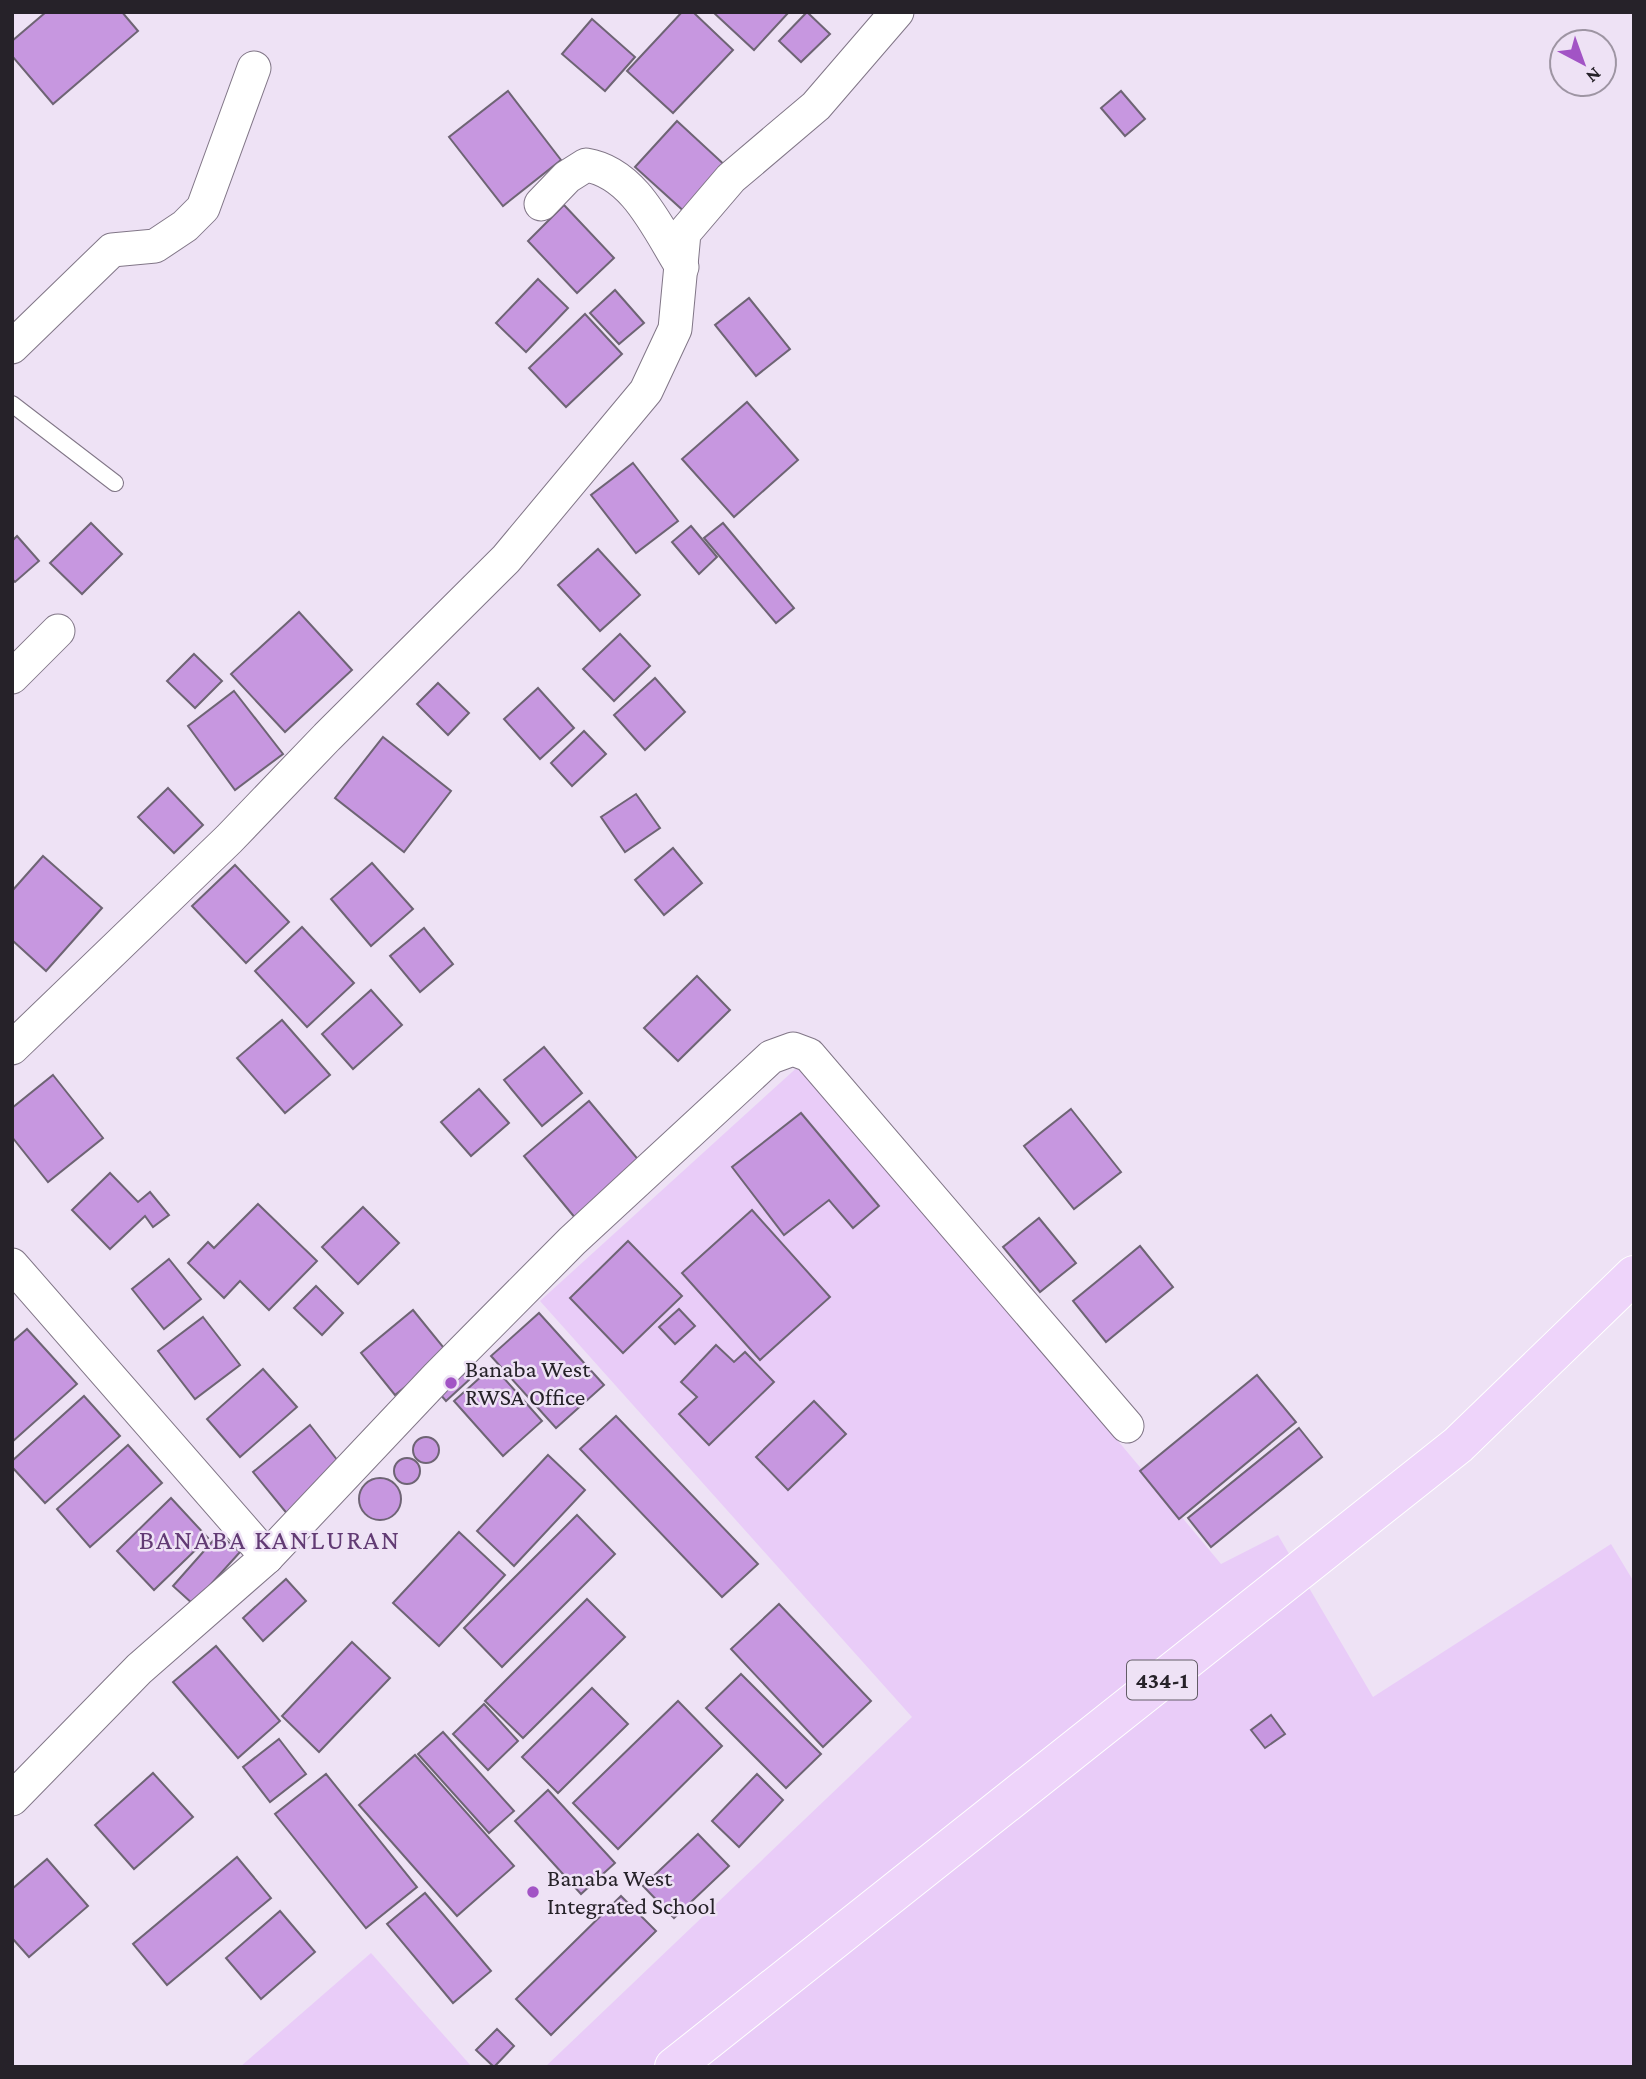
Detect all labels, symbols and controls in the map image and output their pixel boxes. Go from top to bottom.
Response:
north arrow [1548,28,1618,98]
text: N [1582,63,1606,88]
place label: Banaba West RWSA Office [465,1355,591,1410]
marker: Banaba West RWSA Office [443,1375,459,1391]
district label: BANABA KANLURAN [139,1524,401,1555]
road number: 434-1 [1127,1660,1197,1700]
place label: Banaba West Integrated School [547,1864,716,1919]
marker: Banaba West Integrated School [525,1884,541,1900]

